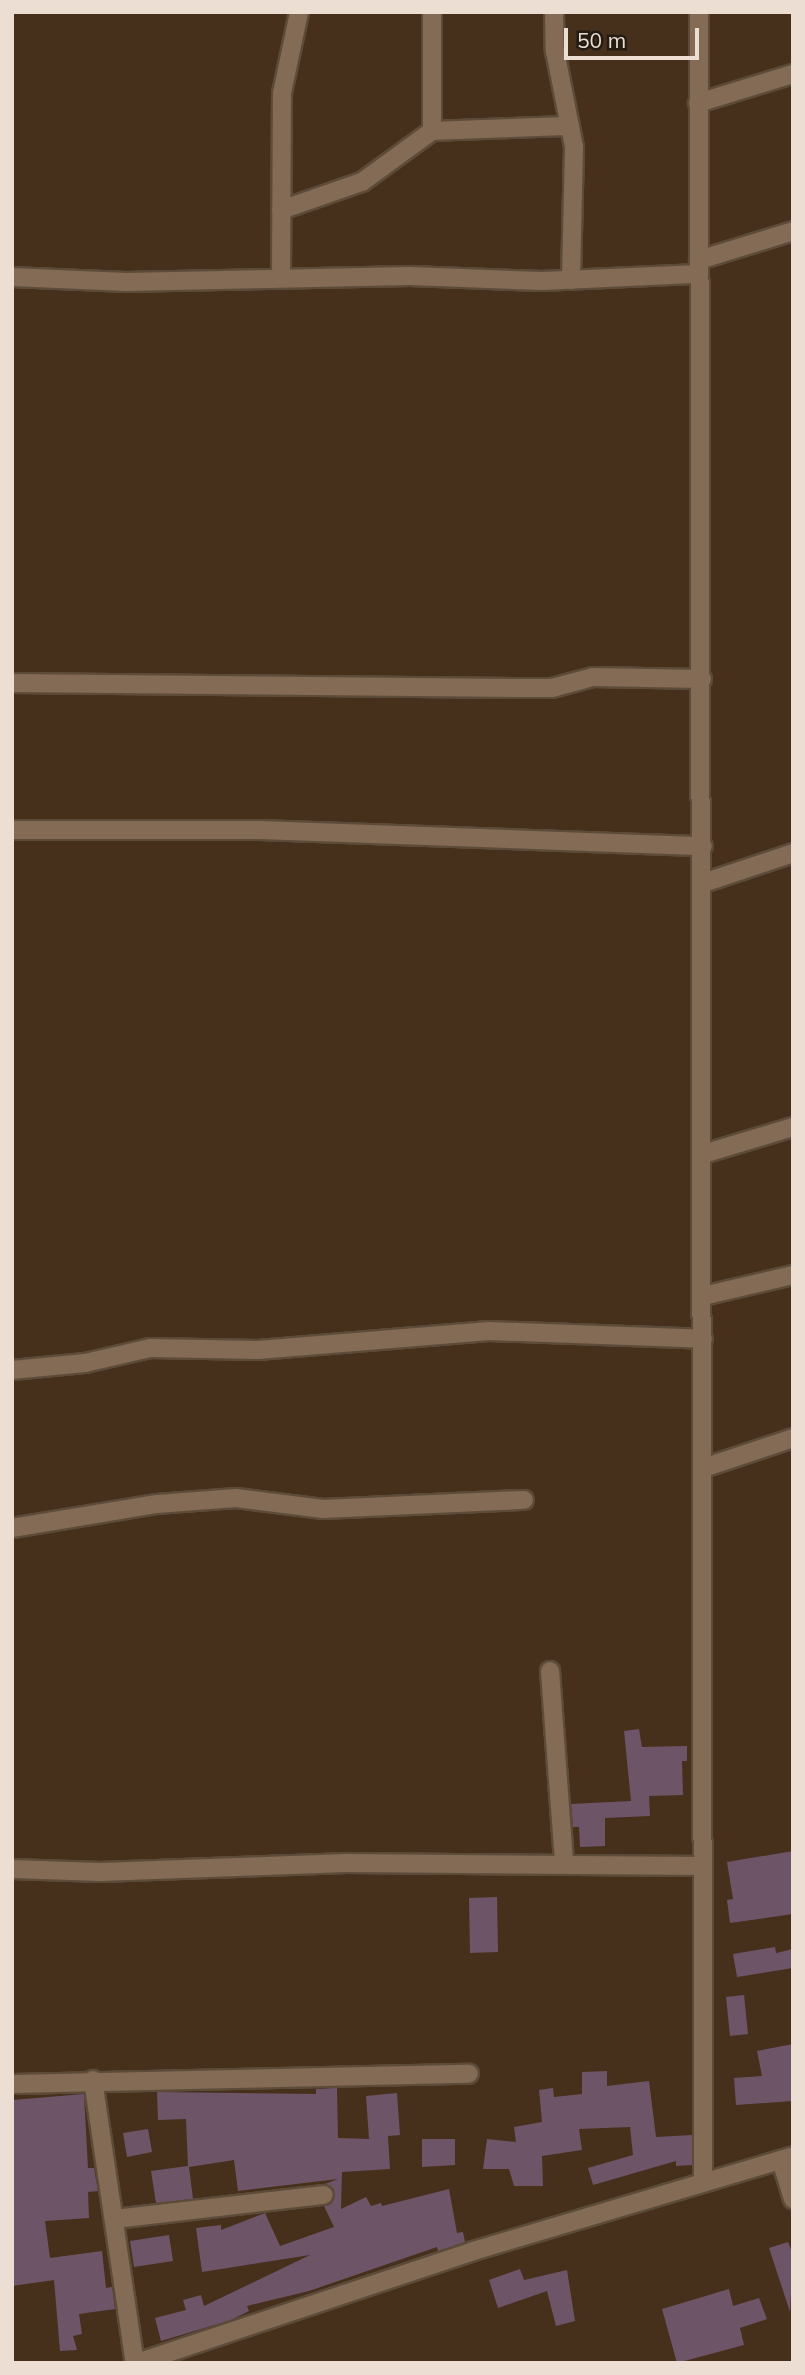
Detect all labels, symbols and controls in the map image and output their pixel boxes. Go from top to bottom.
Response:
scale bar [567,14,702,58]
text: 50 m [577,27,626,53]

